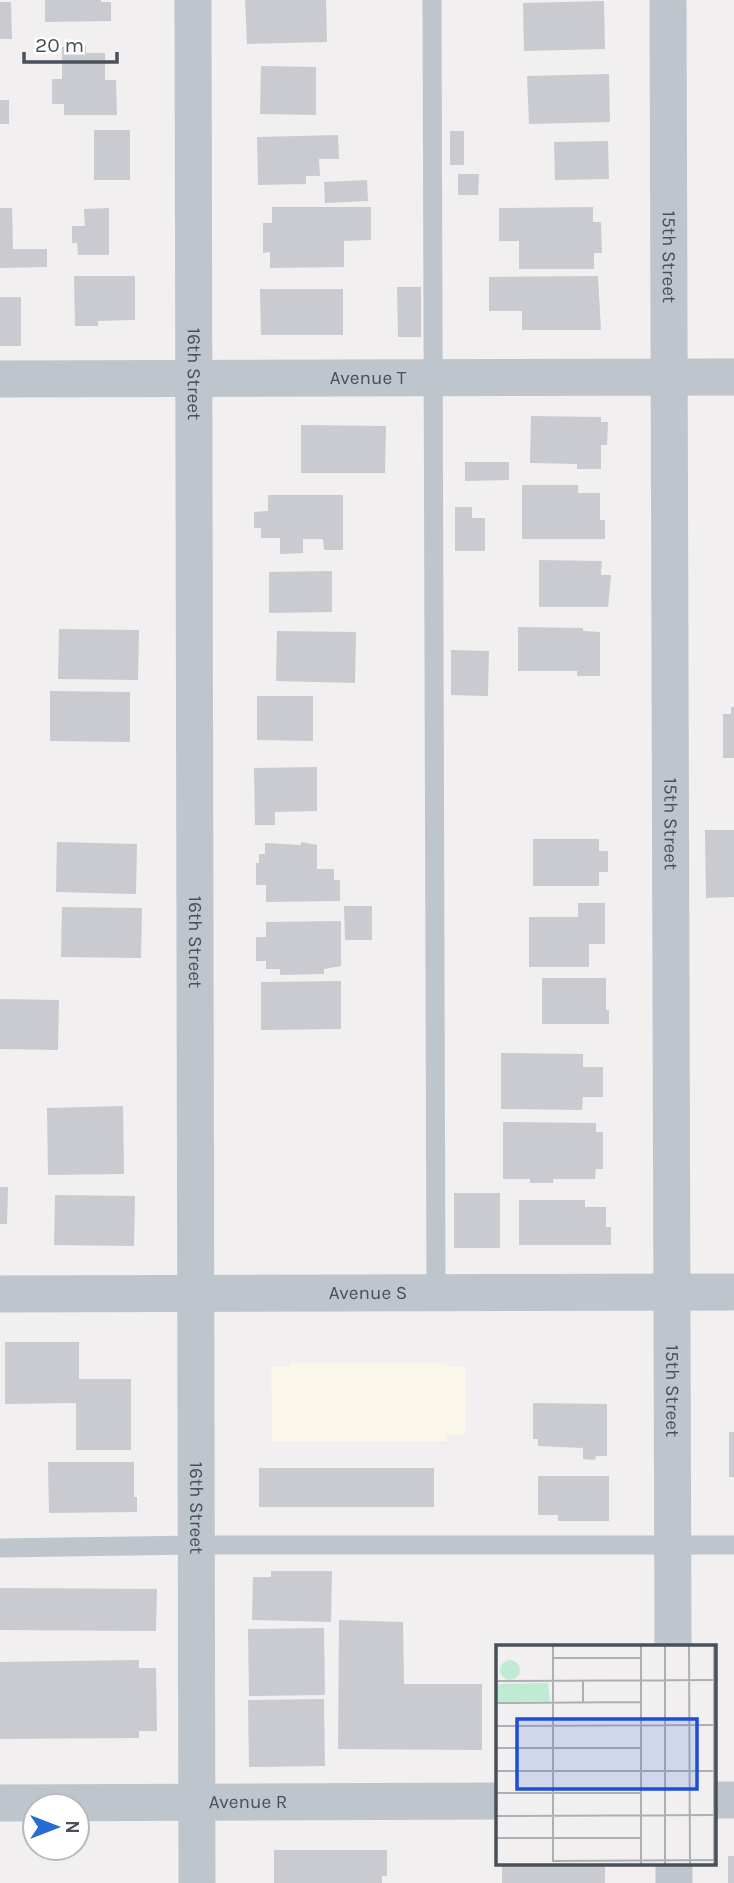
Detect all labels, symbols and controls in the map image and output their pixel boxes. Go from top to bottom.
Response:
scale bar [24,21,117,65]
text: 20 m [35,33,84,57]
street label: 15th Street [658,211,680,303]
street label: 16th Street [183,328,205,420]
street label: Avenue T [330,367,407,389]
street label: 15th Street [659,778,682,870]
street label: 16th Street [184,896,206,988]
street label: Avenue S [329,1282,407,1304]
street label: 15th Street [661,1345,683,1437]
street label: 16th Street [185,1462,207,1554]
inset map [496,1645,716,1866]
street label: Avenue R [209,1791,287,1813]
north arrow [21,1792,91,1862]
text: N [61,1820,83,1834]

